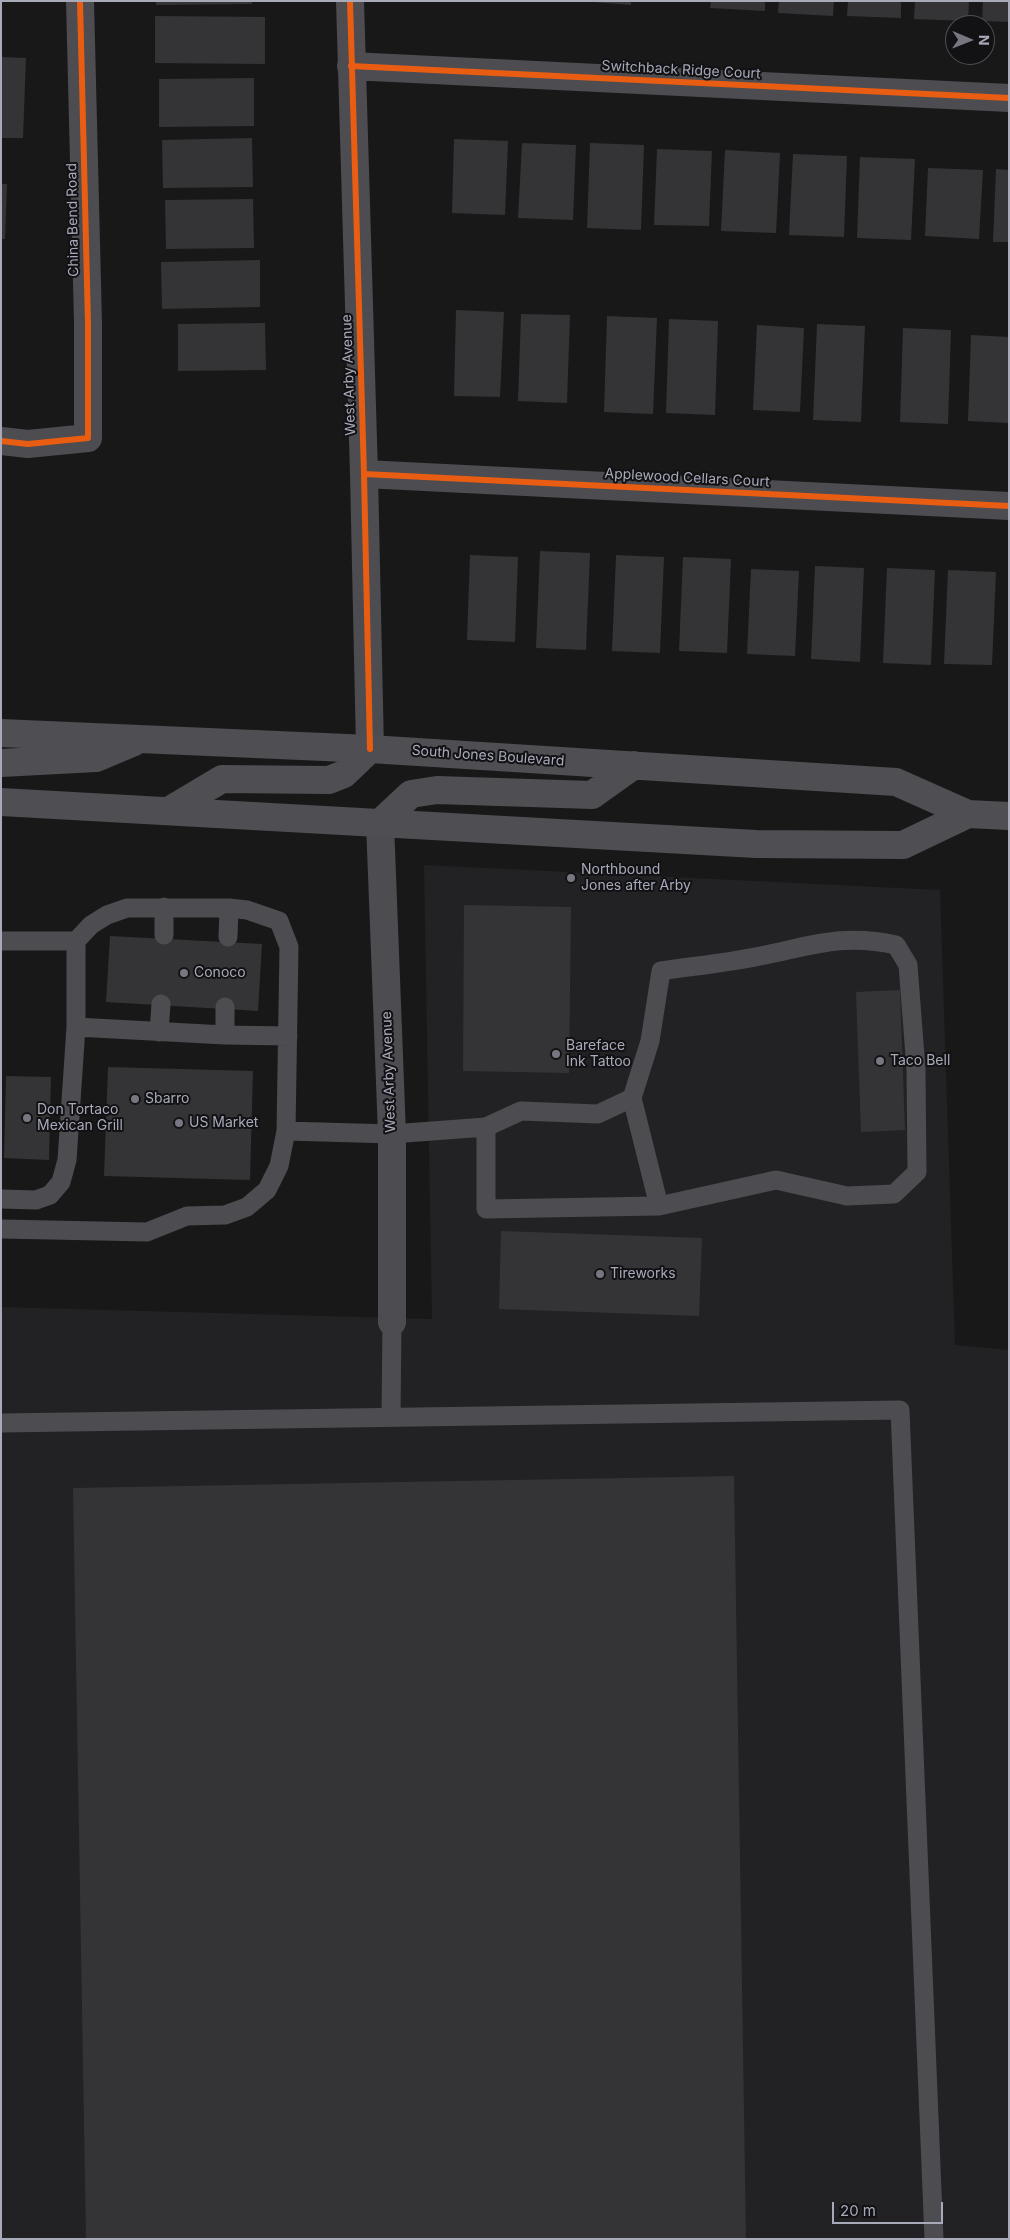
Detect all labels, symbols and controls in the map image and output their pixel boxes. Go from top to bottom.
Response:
north arrow [945,15,995,65]
text: N [976,35,993,46]
street label: Switchback Ridge Court [601,57,761,83]
street label: China Bend Road [64,163,82,277]
street label: West Arby Avenue [338,314,360,436]
street label: Applewood Cellars Court [604,465,770,491]
street label: South Jones Boulevard [411,742,565,770]
place label: Northbound Jones after Arby [581,862,691,894]
marker: Northbound Jones after Arby [565,872,577,884]
place label: Conoco [194,965,246,981]
marker: Conoco [178,967,190,979]
street label: West Arby Avenue [378,1011,400,1133]
place label: Bareface Ink Tattoo [566,1038,631,1070]
marker: Bareface Ink Tattoo [550,1048,562,1060]
place label: Taco Bell [890,1053,950,1069]
marker: Taco Bell [874,1055,886,1067]
place label: Sbarro [145,1091,189,1107]
marker: Sbarro [129,1093,141,1105]
place label: Don Tortaco Mexican Grill [37,1102,123,1134]
marker: Don Tortaco Mexican Grill [21,1112,33,1124]
place label: US Market [189,1115,258,1131]
marker: US Market [173,1117,185,1129]
place label: Tireworks [610,1266,676,1282]
marker: Tireworks [594,1268,606,1280]
scale bar [835,2192,946,2224]
text: 20 m [840,2201,876,2220]

